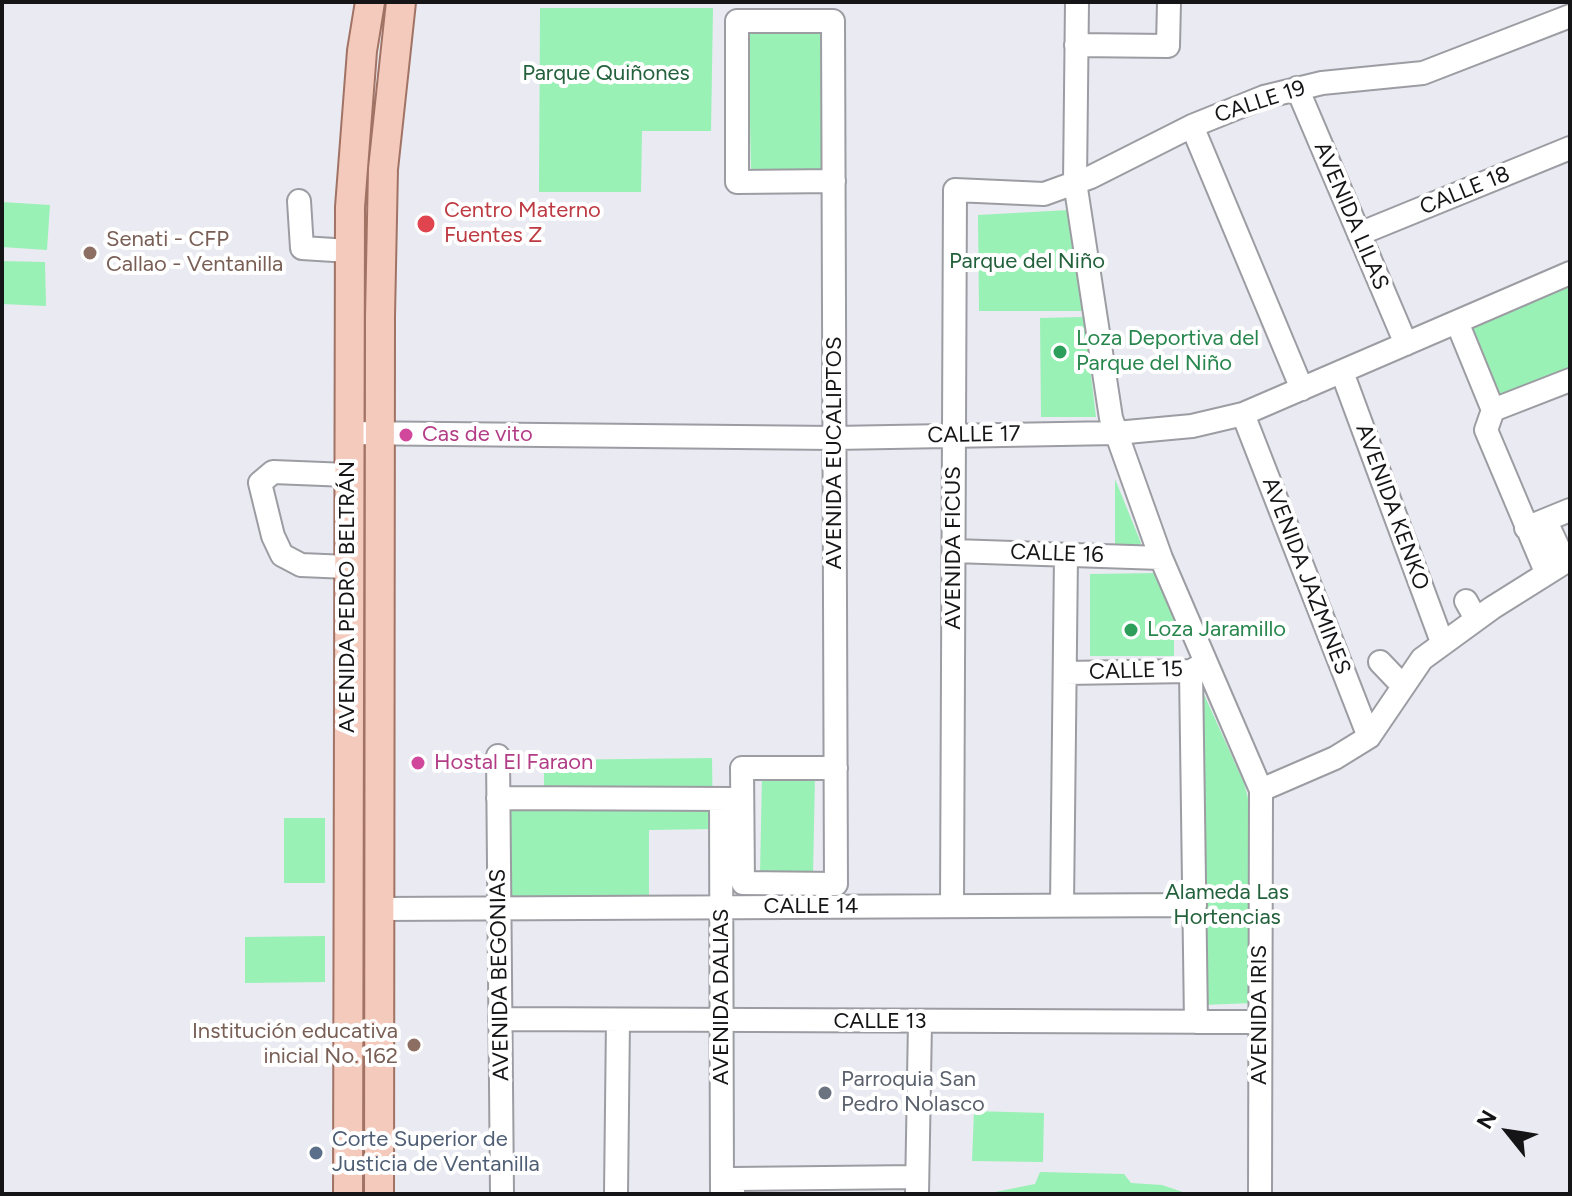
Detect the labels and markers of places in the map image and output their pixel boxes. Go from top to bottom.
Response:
place label: Centro Materno Fuentes Z [444,198,601,250]
marker: Centro Materno Fuentes Z [415,213,437,235]
place label: Senati - CFP Callao - Ventanilla [106,227,283,278]
marker: Senati - CFP Callao - Ventanilla [81,244,99,262]
place label: Loza Deportiva del Parque del Niño [1076,326,1259,378]
marker: Loza Deportiva del Parque del Niño [1051,343,1069,361]
place label: Cas de vito [422,422,533,448]
marker: Cas de vito [397,426,415,444]
place label: Loza Jaramillo [1147,617,1286,643]
marker: Loza Jaramillo [1122,621,1140,639]
place label: Hostal El Faraon [434,750,593,776]
marker: Hostal El Faraon [409,754,427,772]
place label: Institución educativa inicial No. 162 [192,1019,398,1070]
marker: Institución educativa inicial No. 162 [405,1036,423,1054]
place label: Parroquia San Pedro Nolasco [841,1067,985,1118]
marker: Parroquia San Pedro Nolasco [816,1084,834,1102]
place label: Corte Superior de Justicia de Ventanilla [332,1127,540,1178]
marker: Corte Superior de Justicia de Ventanilla [307,1144,325,1162]

